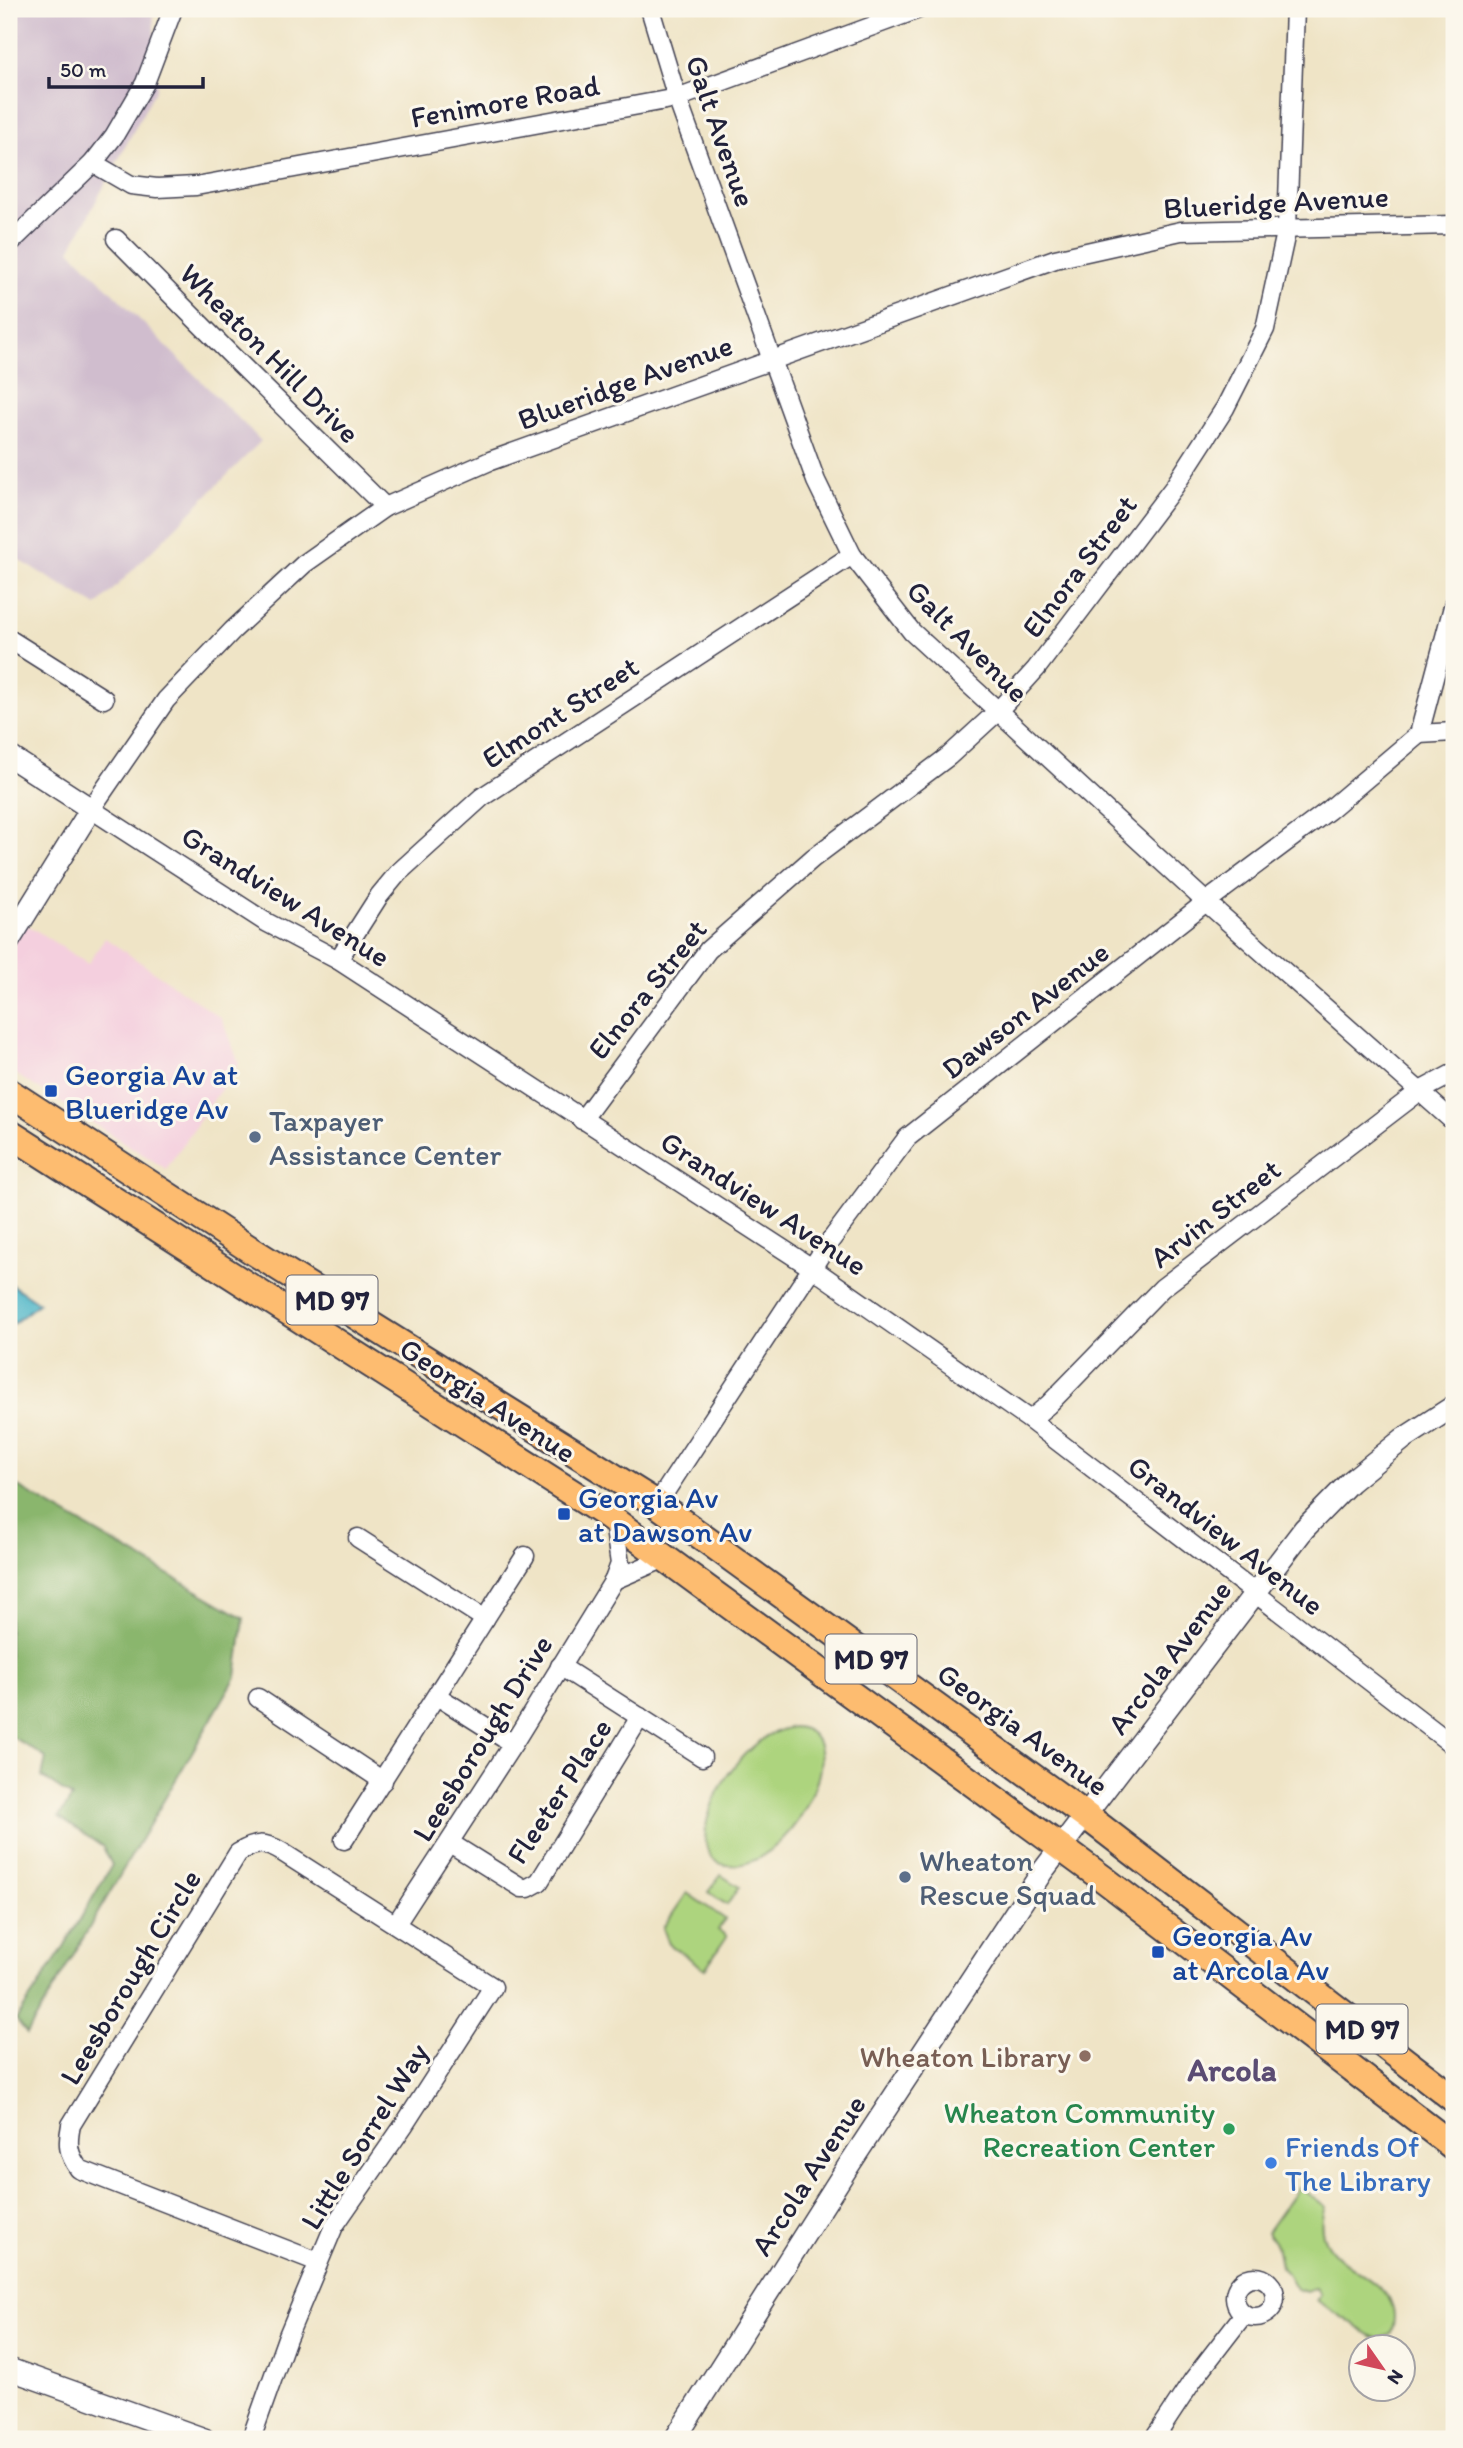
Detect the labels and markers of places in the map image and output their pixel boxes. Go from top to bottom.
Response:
place label: Georgia Av at Blueridge Av [65,1056,238,1127]
marker: Georgia Av at Blueridge Av [43,1083,59,1099]
place label: Taxpayer Assistance Center [269,1102,501,1173]
marker: Taxpayer Assistance Center [247,1129,263,1145]
place label: Georgia Av at Dawson Av [578,1479,752,1550]
marker: Georgia Av at Dawson Av [556,1506,572,1522]
place label: Wheaton Rescue Squad [919,1842,1096,1913]
marker: Wheaton Rescue Squad [897,1869,913,1885]
place label: Georgia Av at Arcola Av [1172,1917,1329,1988]
marker: Georgia Av at Arcola Av [1150,1944,1166,1960]
place label: Wheaton Library [859,2038,1071,2075]
marker: Wheaton Library [1077,2048,1093,2064]
place label: Wheaton Community Recreation Center [944,2094,1215,2165]
marker: Wheaton Community Recreation Center [1221,2121,1237,2137]
place label: Friends Of The Library [1285,2128,1431,2199]
marker: Friends Of The Library [1263,2155,1279,2171]

